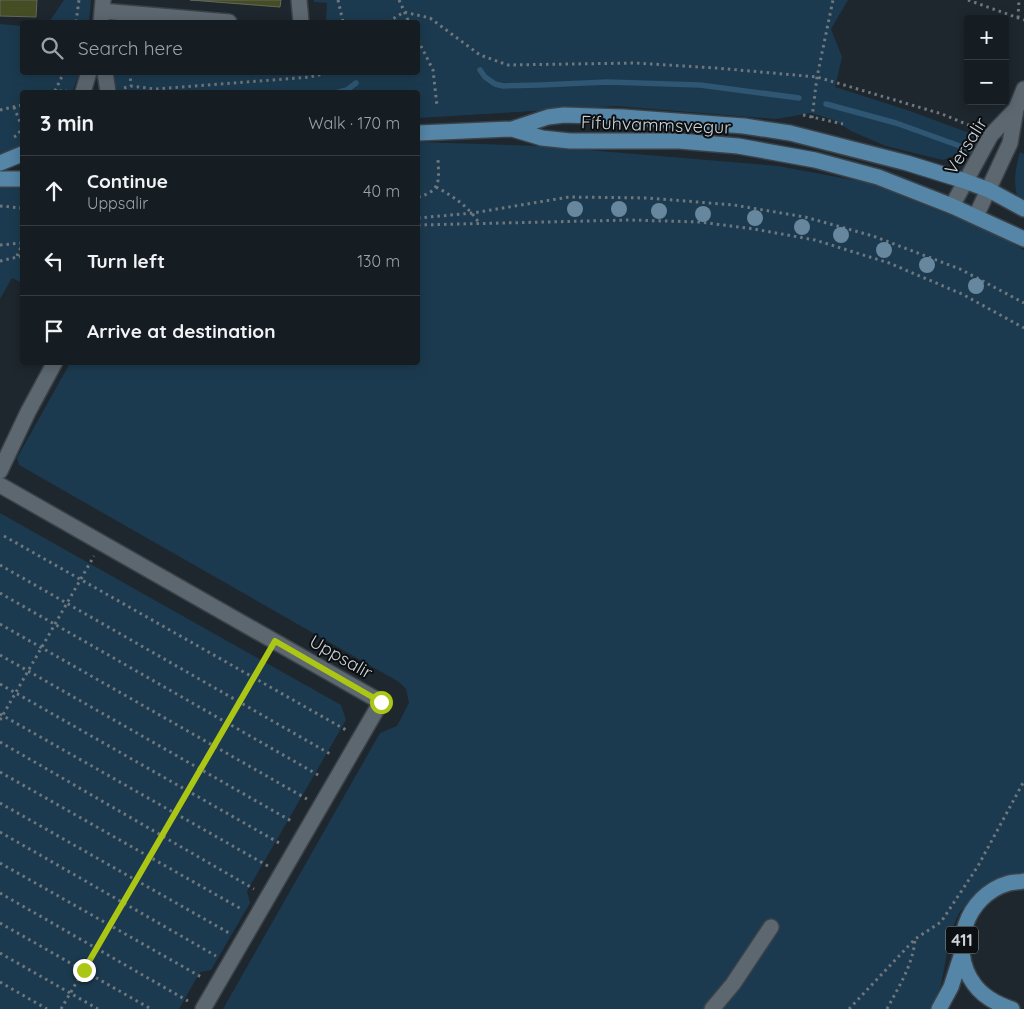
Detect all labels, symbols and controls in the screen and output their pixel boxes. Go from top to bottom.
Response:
map controls [964,15,1009,105]
button: + [964,15,1009,60]
search box [20,20,420,75]
icon: search [38,34,66,62]
text: Search here [78,36,183,60]
button: − [964,60,1009,105]
text: 3 min [40,110,94,136]
street label: Fífuhvammsvegur [580,110,732,139]
text: Walk · 170 m [308,113,400,133]
street label: Versalir [939,113,992,179]
text: Continue [87,169,168,193]
icon: ahead [40,177,68,205]
text: 40 m [363,181,400,201]
text: Uppsalir [87,193,148,213]
icon: left [40,247,68,275]
text: Turn left [87,249,165,273]
text: 130 m [357,251,400,271]
icon: arrive [40,317,68,345]
text: Arrive at destination [87,319,276,343]
street label: Uppsalir [306,629,377,684]
route start [370,691,393,714]
road number: 411 [946,926,978,954]
route end [73,959,96,982]

